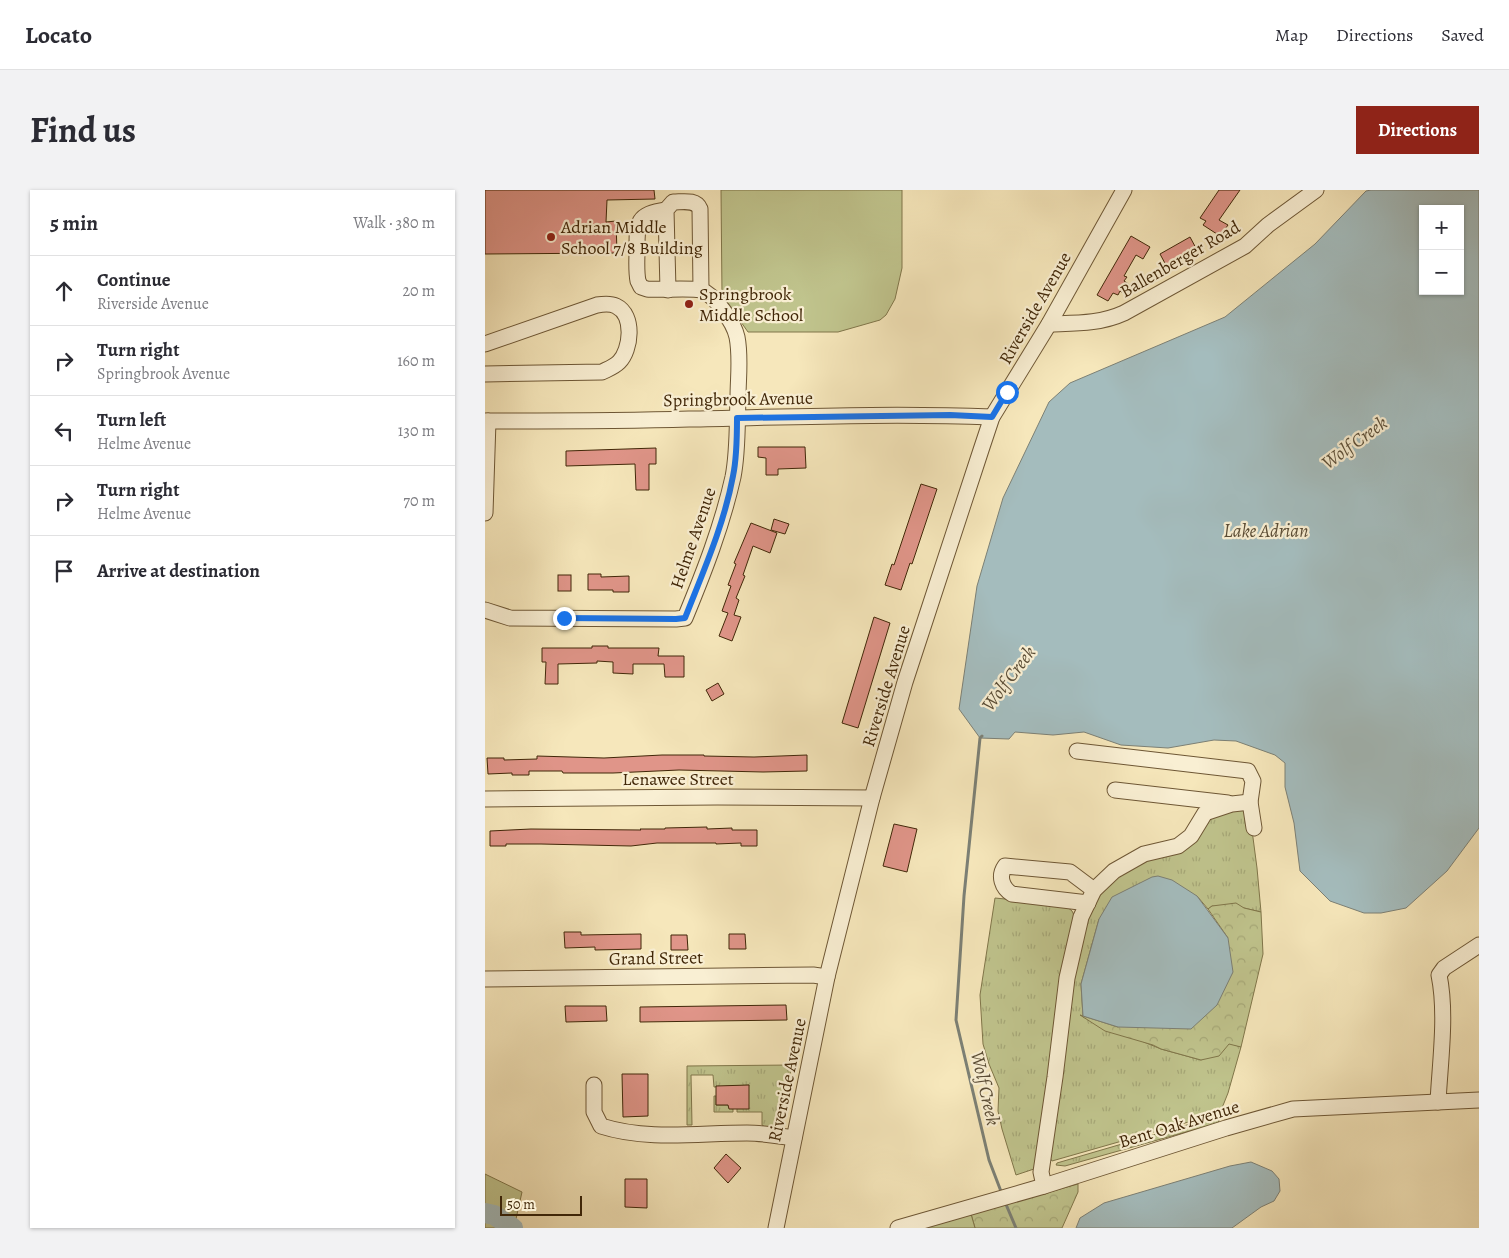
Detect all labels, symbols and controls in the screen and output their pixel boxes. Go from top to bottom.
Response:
text: Locato [25,19,92,51]
text: Map [1275,23,1308,47]
text: Directions [1336,23,1413,47]
text: Saved [1441,23,1484,47]
text: Find us [30,106,136,154]
button: Directions [1356,106,1479,154]
map controls [1419,205,1464,295]
button: + [1419,205,1464,250]
text: 5 min [50,209,98,237]
text: Walk · 380 m [353,212,435,234]
place label: Adrian Middle School 7/8 Building [560,215,703,260]
street label: Ballenberger Road [1116,215,1245,303]
marker: Adrian Middle School 7/8 Building [545,231,557,243]
street label: Riverside Avenue [993,248,1077,368]
button: − [1419,250,1464,295]
text: Continue [97,267,171,293]
icon: ahead [50,277,78,305]
text: 20 m [402,280,435,302]
place label: Springbrook Middle School [699,282,804,327]
text: Riverside Avenue [97,293,209,315]
marker: Springbrook Middle School [683,298,695,310]
text: Turn right [97,337,179,363]
icon: right [50,347,78,375]
text: 160 m [397,350,435,372]
text: Springbrook Avenue [97,363,230,385]
route start [996,381,1019,404]
street label: Springbrook Avenue [663,386,813,412]
text: Turn left [97,407,166,433]
water label: Wolf Creek [1316,410,1393,476]
icon: left [50,417,78,445]
text: 130 m [398,420,435,442]
text: Helme Avenue [97,433,191,455]
text: Turn right [97,477,179,503]
street label: Helme Avenue [664,484,722,592]
icon: right [50,487,78,515]
text: 70 m [403,490,435,512]
text: Helme Avenue [97,503,191,525]
water label: Lake Adrian [1224,518,1308,544]
icon: arrive [50,557,78,585]
text: Arrive at destination [97,558,260,584]
route end [553,607,576,630]
street label: Riverside Avenue [856,622,916,750]
water label: Wolf Creek [976,641,1042,717]
street label: Lenawee Street [622,767,734,791]
street label: Grand Street [609,945,703,971]
street label: Riverside Avenue [762,1016,812,1144]
water label: Wolf Creek [964,1048,1006,1128]
street label: Bent Oak Avenue [1116,1094,1242,1154]
scale bar [500,1193,583,1216]
text: 50 m [507,1195,535,1214]

